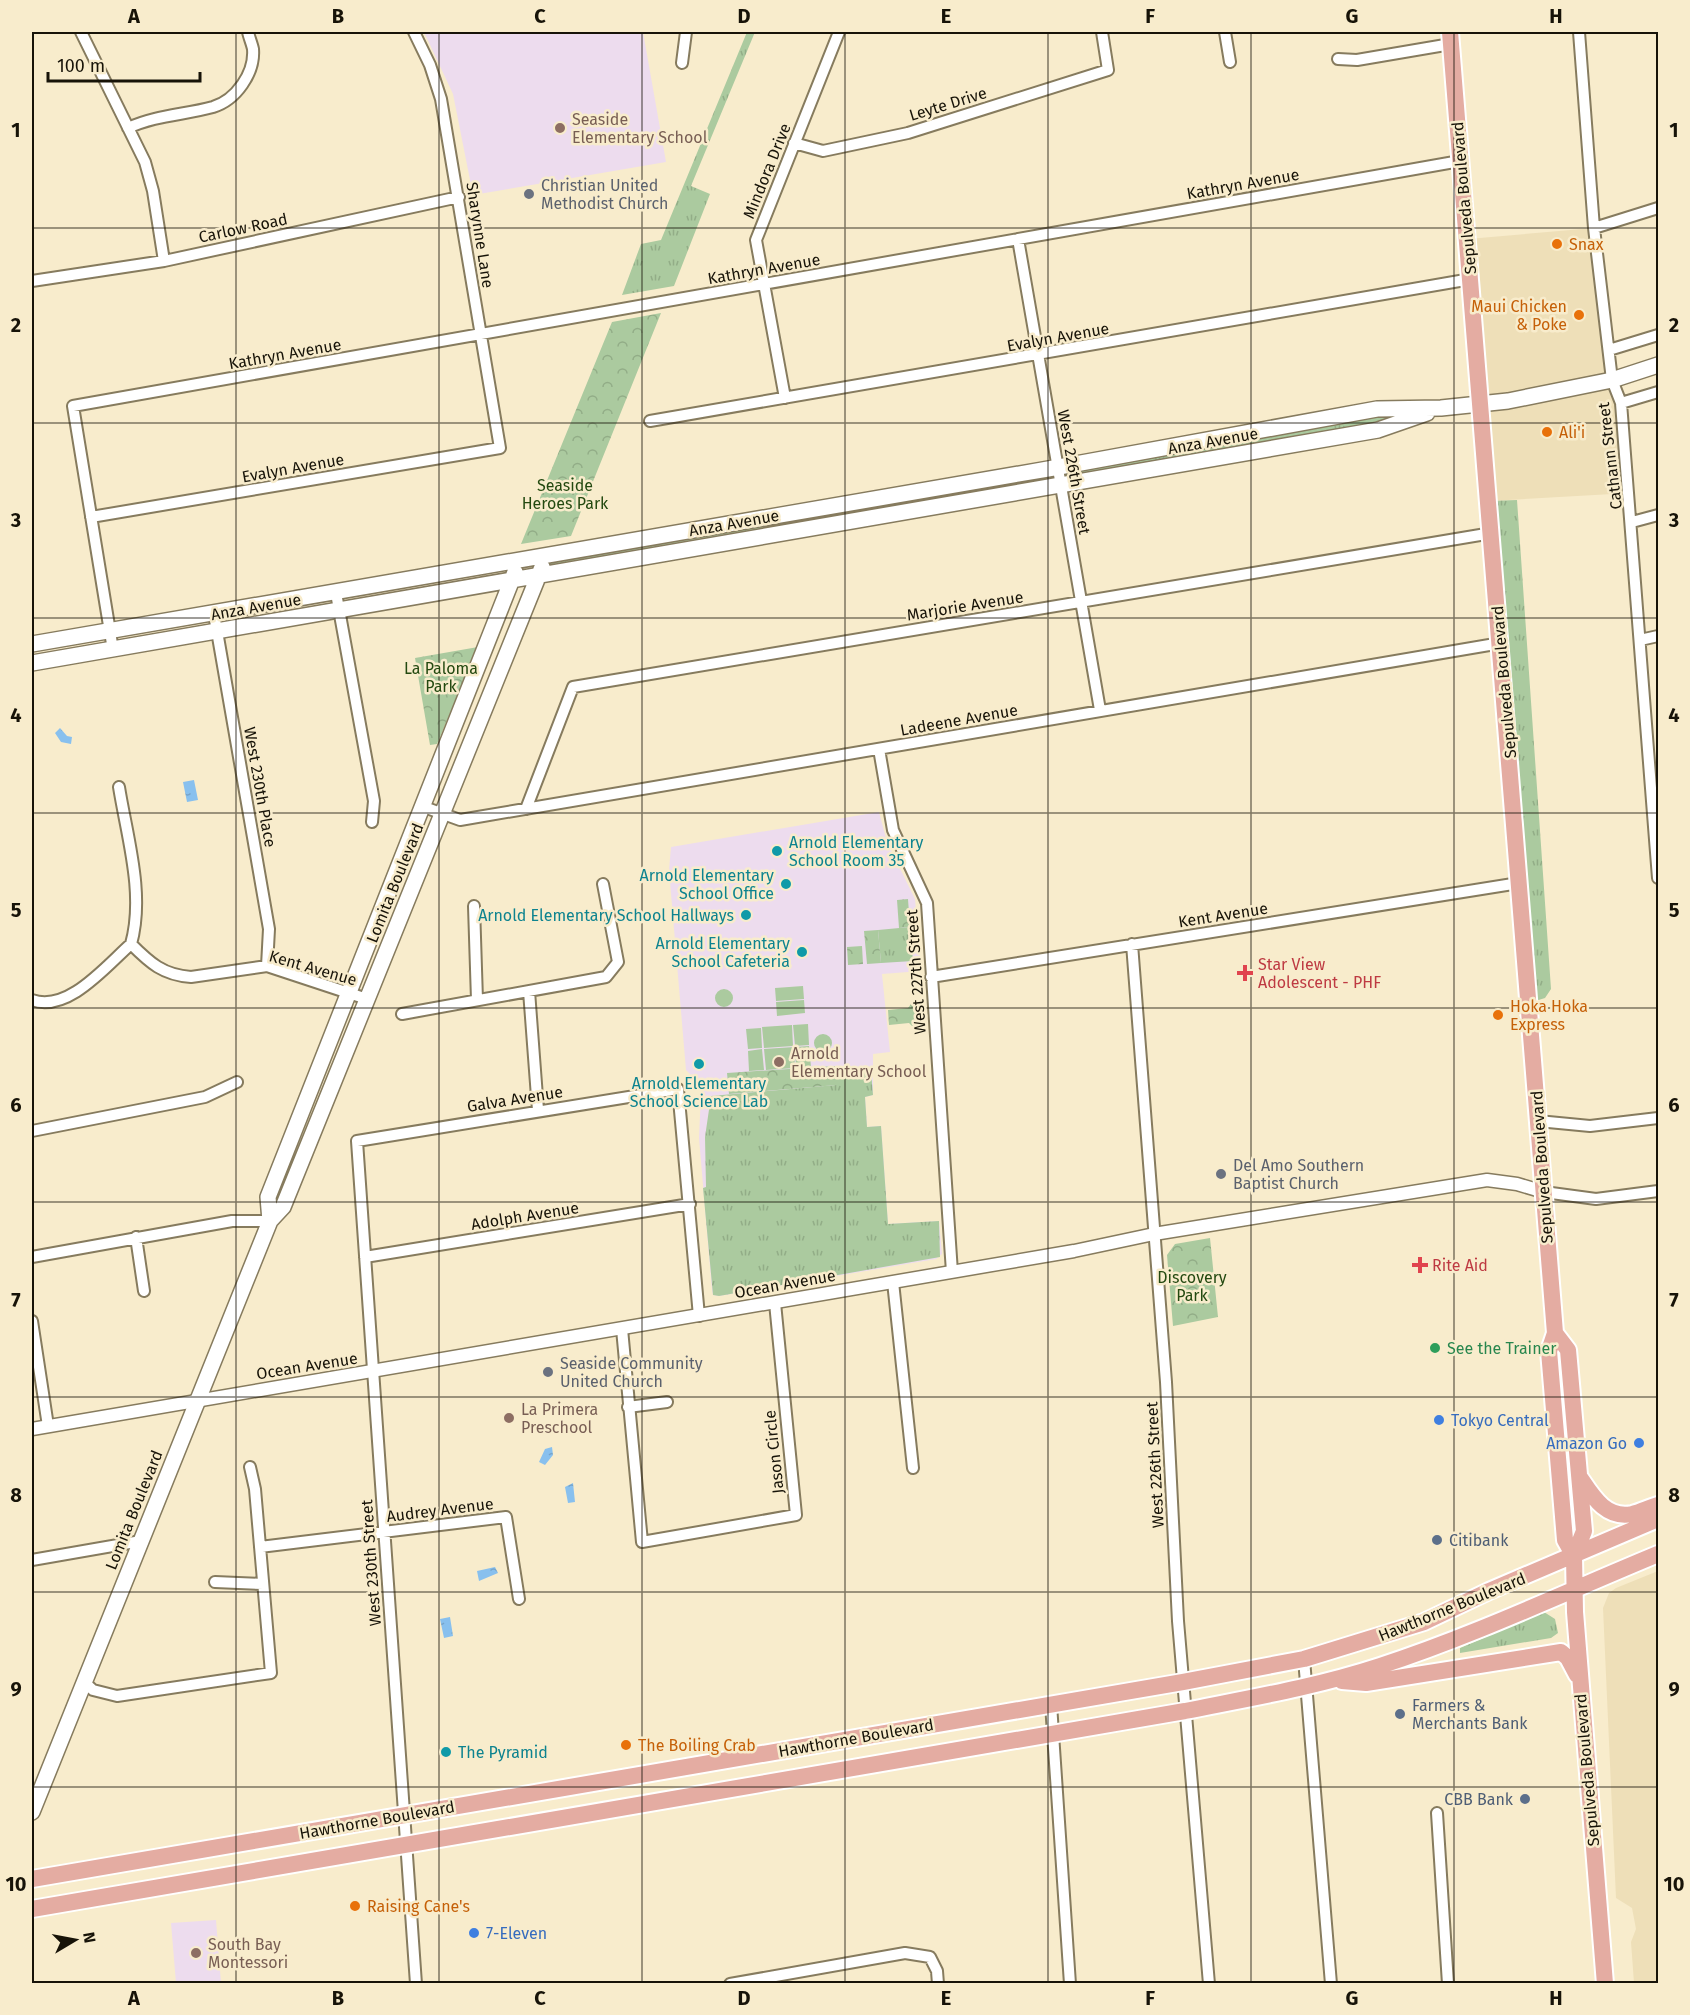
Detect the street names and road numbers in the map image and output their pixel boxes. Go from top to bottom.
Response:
street label: Leyte Drive [907,83,989,125]
street label: Mindora Drive [739,120,795,222]
street label: Sepulveda Boulevard [1448,121,1480,275]
street label: Kathryn Avenue [1185,165,1301,203]
street label: Sharynne Lane [462,181,498,289]
street label: Carlow Road [197,209,289,247]
street label: Kathryn Avenue [706,250,822,288]
street label: Evalyn Avenue [1005,319,1111,355]
street label: Kathryn Avenue [227,335,343,373]
street label: Cathann Street [1594,401,1626,511]
street label: West 226th Street [1054,408,1094,536]
street label: Anza Avenue [1166,424,1260,458]
street label: Evalyn Avenue [240,450,346,486]
street label: Anza Avenue [687,506,781,540]
street label: Marjorie Avenue [905,587,1025,625]
street label: Anza Avenue [209,590,303,624]
street label: Sepulveda Boulevard [1488,605,1520,759]
street label: Ladeene Avenue [899,700,1019,740]
street label: West 230th Place [240,725,280,849]
street label: Lomita Boulevard [362,821,428,945]
street label: Kent Avenue [1177,899,1269,931]
street label: West 227th Street [902,909,930,1035]
street label: Kent Avenue [267,946,359,990]
street label: Galva Avenue [466,1082,564,1116]
street label: Sepulveda Boulevard [1527,1090,1557,1244]
street label: Adolph Avenue [470,1198,580,1234]
street label: Ocean Avenue [733,1266,837,1302]
street label: Ocean Avenue [255,1349,359,1383]
street label: West 226th Street [1142,1401,1168,1529]
street label: Jason Circle [760,1409,788,1495]
street label: Lomita Boulevard [101,1448,167,1572]
street label: Audrey Avenue [385,1494,495,1526]
street label: West 230th Street [357,1499,385,1627]
street label: Hawthorne Boulevard [1376,1569,1528,1645]
street label: Sepulveda Boulevard [1571,1693,1603,1847]
street label: Hawthorne Boulevard [777,1715,935,1761]
street label: Hawthorne Boulevard [298,1797,456,1843]

